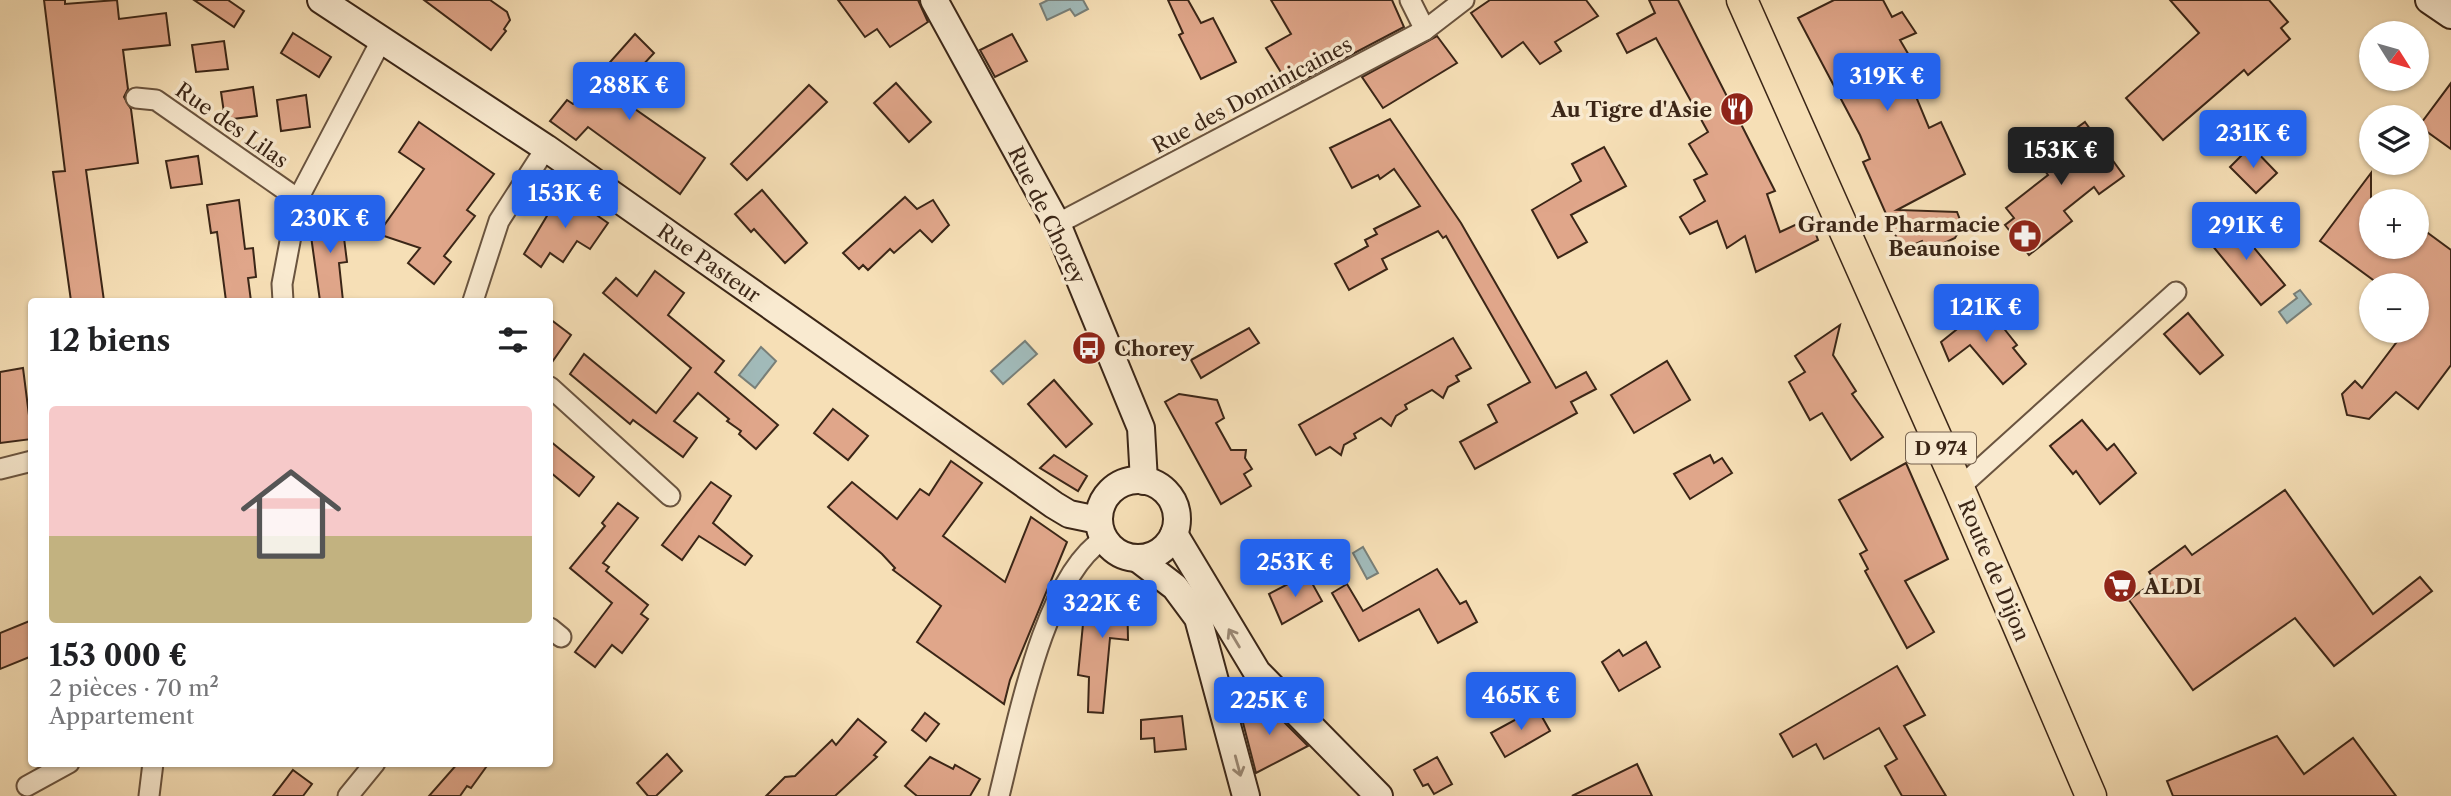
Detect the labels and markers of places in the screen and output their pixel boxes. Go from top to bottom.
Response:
pin: 319K € [1830,54,1944,113]
pin: 288K € [572,62,686,122]
restaurant icon: Au Tigre d'Asie [1718,90,1756,128]
place label: Au Tigre d'Asie [1550,97,1712,122]
pin: 231K € [2196,110,2310,170]
pin: 153K € [2004,128,2118,187]
pin: 153K € [508,170,622,230]
pin: 230K € [273,196,387,255]
pin: 291K € [2189,202,2303,262]
place label: Grande Pharmacie Beaunoise [1798,212,2000,261]
pharmacy icon: Grande Pharmacie Beaunoise [2006,217,2044,255]
pin: 121K € [1929,284,2043,344]
bus stop icon: Chorey [1070,329,1108,367]
place label: Chorey [1114,336,1195,361]
pin: 253K € [1238,540,1352,599]
supermarket icon: ALDI [2101,567,2139,605]
place label: ALDI [2143,574,2202,599]
pin: 322K € [1045,580,1159,640]
pin: 465K € [1464,672,1578,732]
pin: 225K € [1212,678,1326,737]

